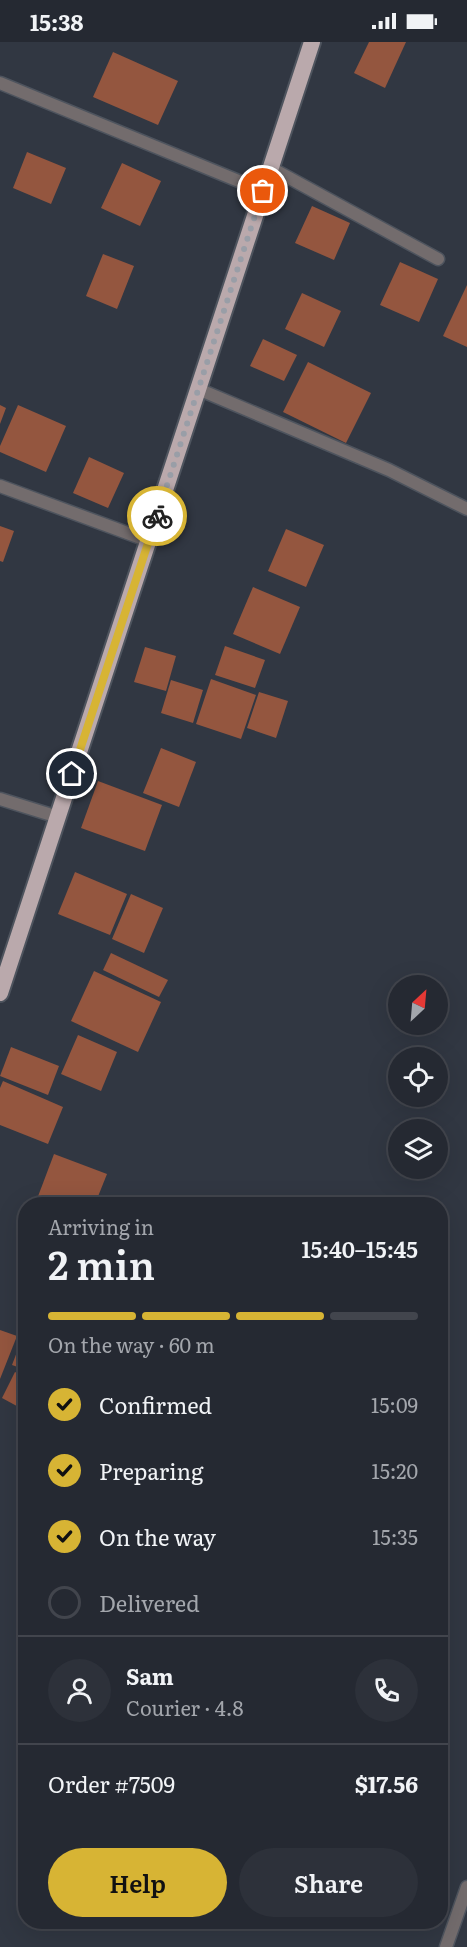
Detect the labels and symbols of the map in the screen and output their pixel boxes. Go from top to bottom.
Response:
pin [237,165,288,216]
courier [127,486,187,546]
pin [46,748,97,799]
north arrow [388,975,448,1035]

